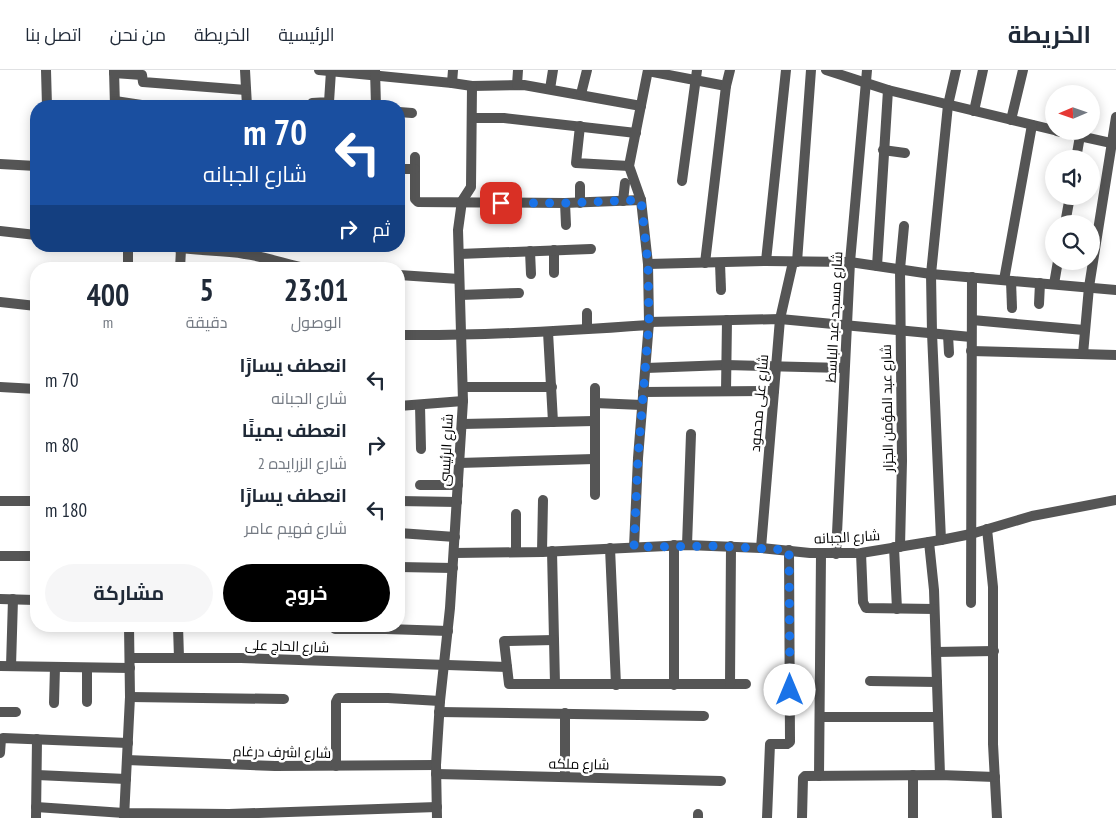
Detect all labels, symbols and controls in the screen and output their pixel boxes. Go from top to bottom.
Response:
text: الخريطة [1008,19,1091,50]
text: اتصل بنا [25,23,82,46]
text: من نحن [110,23,166,46]
text: الخريطة [194,23,250,46]
text: الرئيسية [278,23,335,46]
north arrow [1045,85,1100,140]
map controls [1045,85,1100,270]
text: 70 m [243,109,307,155]
icon: left [325,120,390,185]
button: sound [1045,150,1100,205]
text: شارع الجبانه [203,160,307,188]
pin [480,182,522,224]
icon: arrive [487,189,515,217]
icon: right [334,215,362,243]
button: search [1045,215,1100,270]
text: ثم [372,217,390,241]
street label: شارع مسجد عبد الباسط [822,251,846,383]
text: 5 [199,270,214,309]
text: 23:01 [284,270,349,309]
text: 400 [86,275,129,314]
text: m [103,312,113,332]
text: دقيقة [186,312,227,332]
text: الوصول [291,312,342,332]
street label: شارع عبد المؤمن الجزار [877,344,897,473]
text: انعطف يسارًا [239,353,347,377]
street label: شارع على محمود [746,353,772,453]
icon: left [362,366,390,394]
text: 70 m [45,368,79,392]
text: شارع الجبانه [271,388,347,408]
street label: شارع الرئيسى [435,413,457,487]
text: انعطف يمينًا [242,418,347,442]
icon: right [362,431,390,459]
text: 80 m [45,433,79,457]
text: شارع الزرايده 2 [258,453,347,473]
text: انعطف يسارًا [239,483,347,507]
icon: left [362,496,390,524]
text: 180 m [45,498,87,522]
text: شارع فهيم عامر [244,518,347,538]
street label: شارع الجبانه [813,526,881,548]
button: مشاركة [45,564,213,622]
button: خروج [223,564,390,622]
street label: شارع الحاج على [245,636,329,656]
position arrow [763,663,815,715]
street label: شارع اشرف درغام [233,742,331,763]
street label: شارع ملكه [549,754,609,774]

